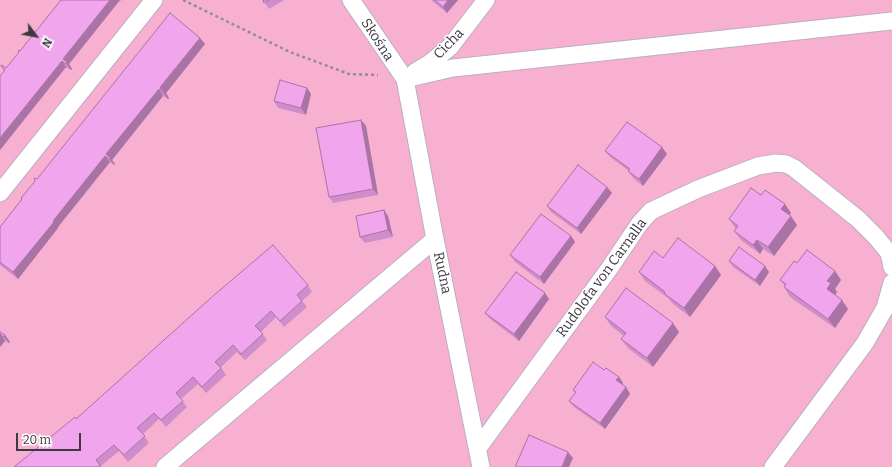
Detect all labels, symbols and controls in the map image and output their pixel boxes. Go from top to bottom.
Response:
north arrow [16,16,56,56]
street label: Skośna [357,16,397,64]
street label: Cicha [430,25,468,63]
text: N [39,36,54,50]
street label: Rudolofa von Carnalla [553,215,651,341]
street label: Rudna [429,250,455,296]
scale bar [18,425,83,451]
text: 20 m [23,433,51,447]

